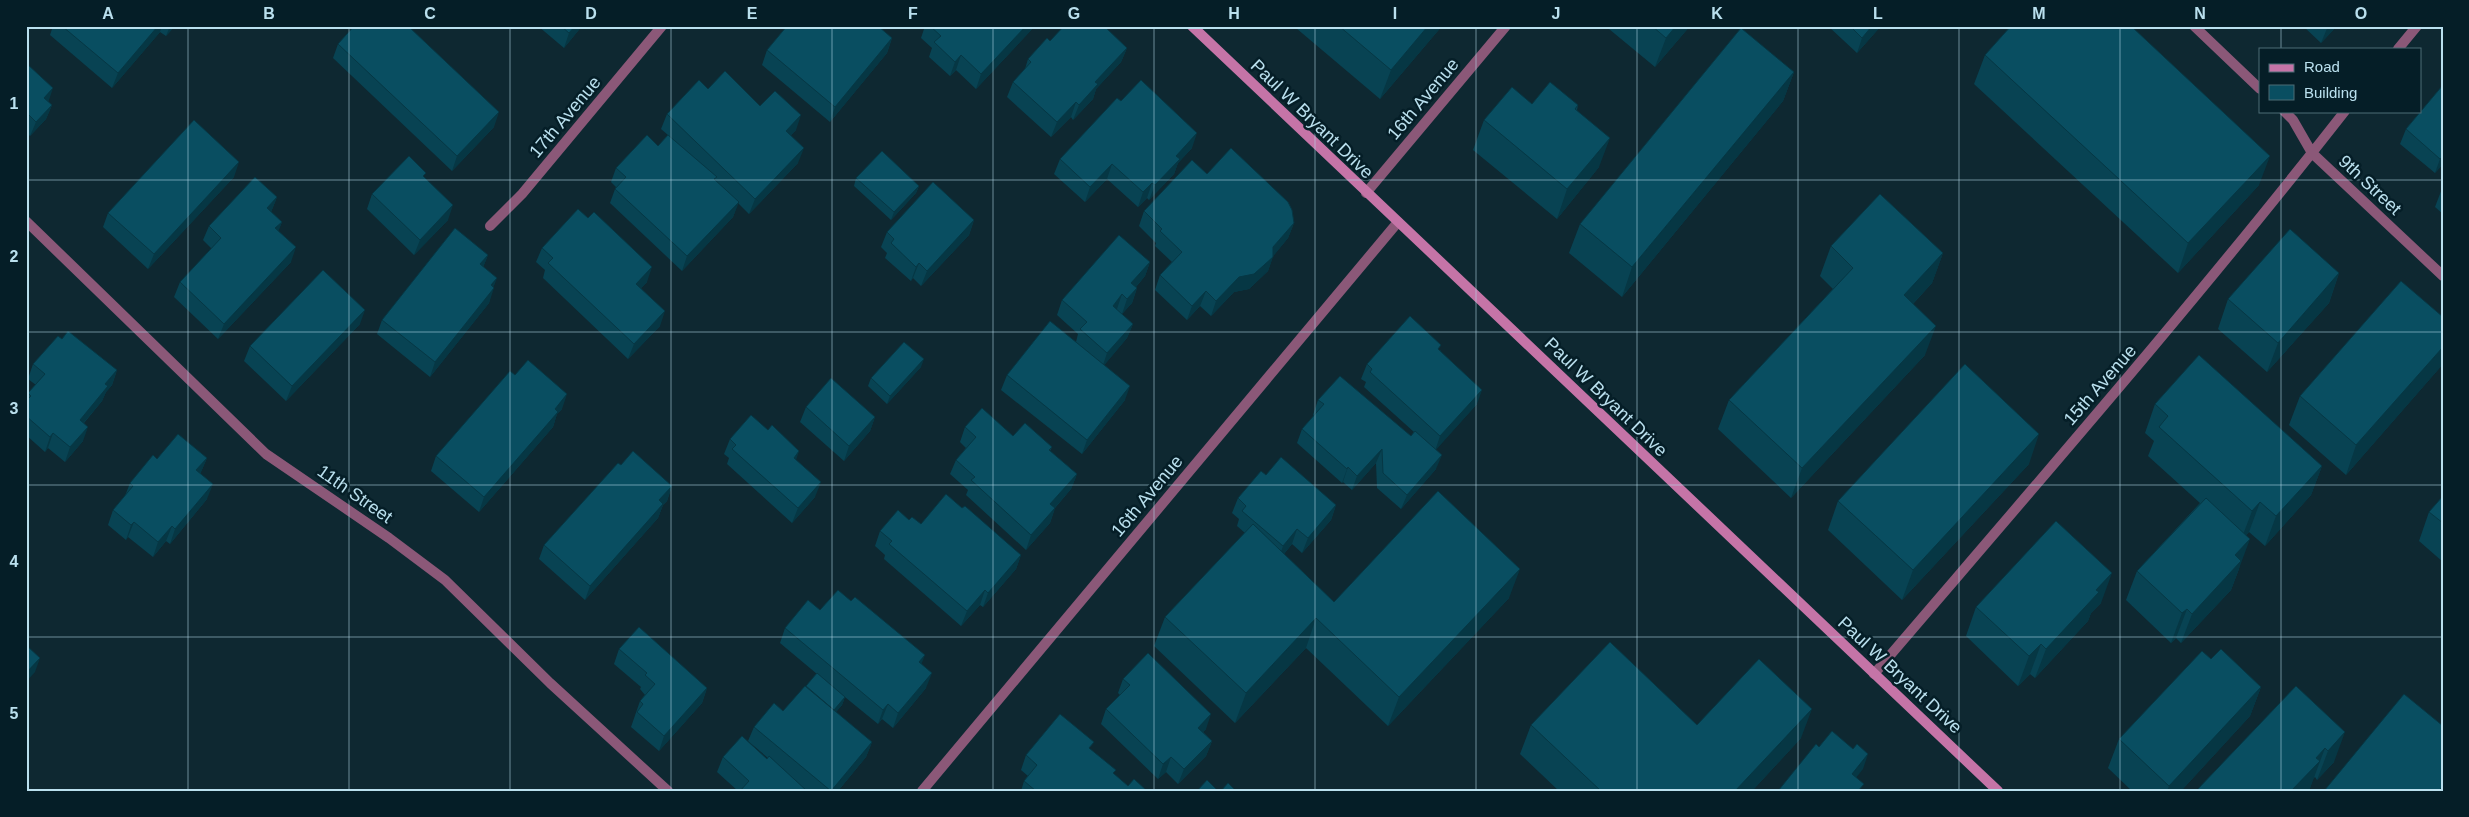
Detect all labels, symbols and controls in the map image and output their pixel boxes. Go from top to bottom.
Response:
text: A [102,5,114,22]
text: B [263,5,275,22]
text: C [424,5,436,22]
text: D [585,5,597,22]
text: E [747,5,758,22]
text: F [908,5,918,22]
text: G [1068,5,1080,22]
text: H [1228,5,1240,22]
text: I [1393,5,1397,22]
text: J [1552,5,1560,22]
text: K [1711,5,1723,22]
text: L [1873,5,1883,22]
text: M [2032,5,2046,22]
text: N [2194,5,2206,22]
text: O [2355,5,2367,22]
legend [2259,48,2422,112]
street label: 16th Avenue [1383,54,1463,144]
street label: Paul W Bryant Drive [1247,56,1377,182]
text: Road [2304,58,2340,75]
street label: 17th Avenue [525,72,605,162]
text: Building [2304,84,2357,101]
text: 1 [10,95,19,112]
street label: 9th Street [2335,151,2405,219]
text: 2 [10,248,19,265]
street label: Paul W Bryant Drive [1541,334,1671,460]
street label: 15th Avenue [2060,341,2140,429]
text: 3 [10,400,19,417]
street label: 16th Avenue [1107,451,1187,541]
street label: 11th Street [314,461,396,527]
text: 4 [10,553,19,570]
street label: Paul W Bryant Drive [1834,612,1966,738]
text: 5 [10,705,19,722]

